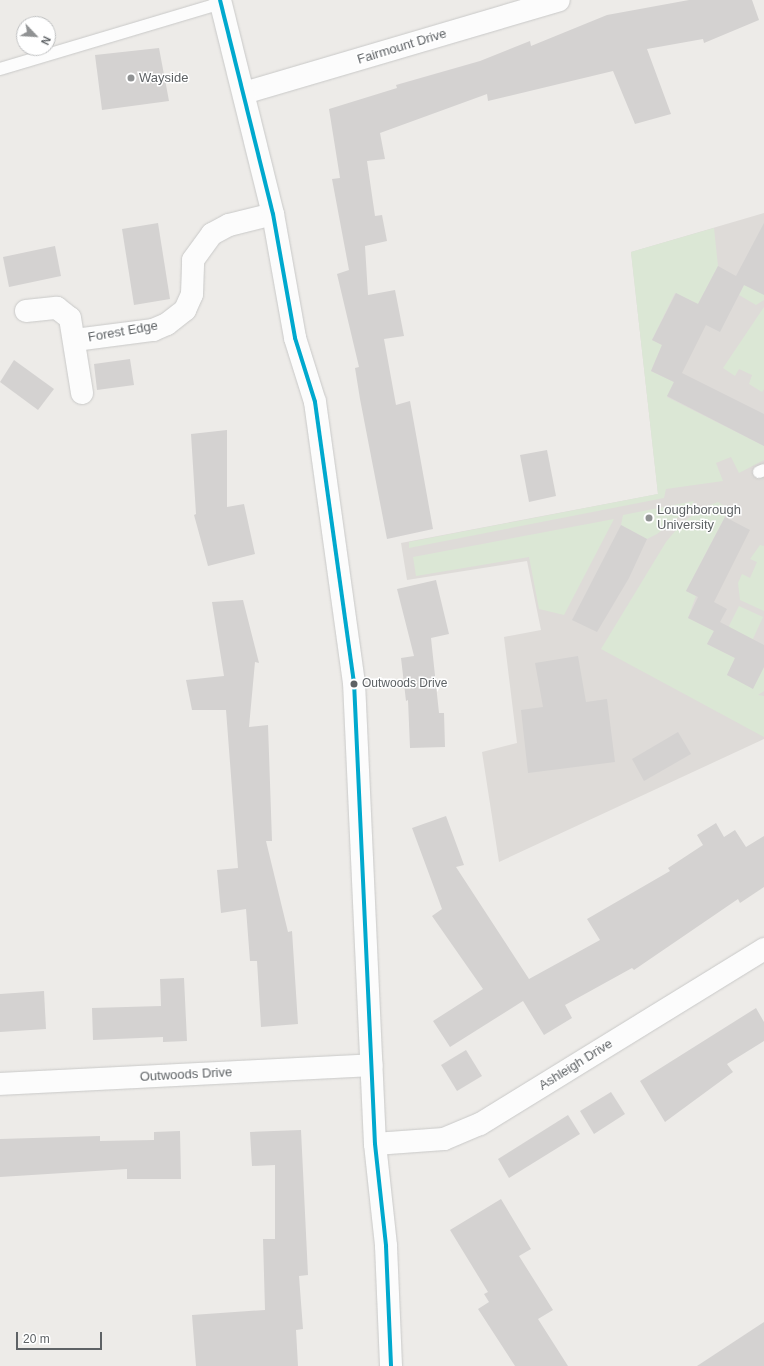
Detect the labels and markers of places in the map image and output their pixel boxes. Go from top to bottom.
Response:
place label: Wayside [139,70,188,86]
marker: Wayside [126,73,136,83]
place label: Loughborough University [657,503,741,534]
marker: Loughborough University [644,513,654,523]
place label: Outwoods Drive [362,677,447,691]
marker: Outwoods Drive [349,679,359,689]

